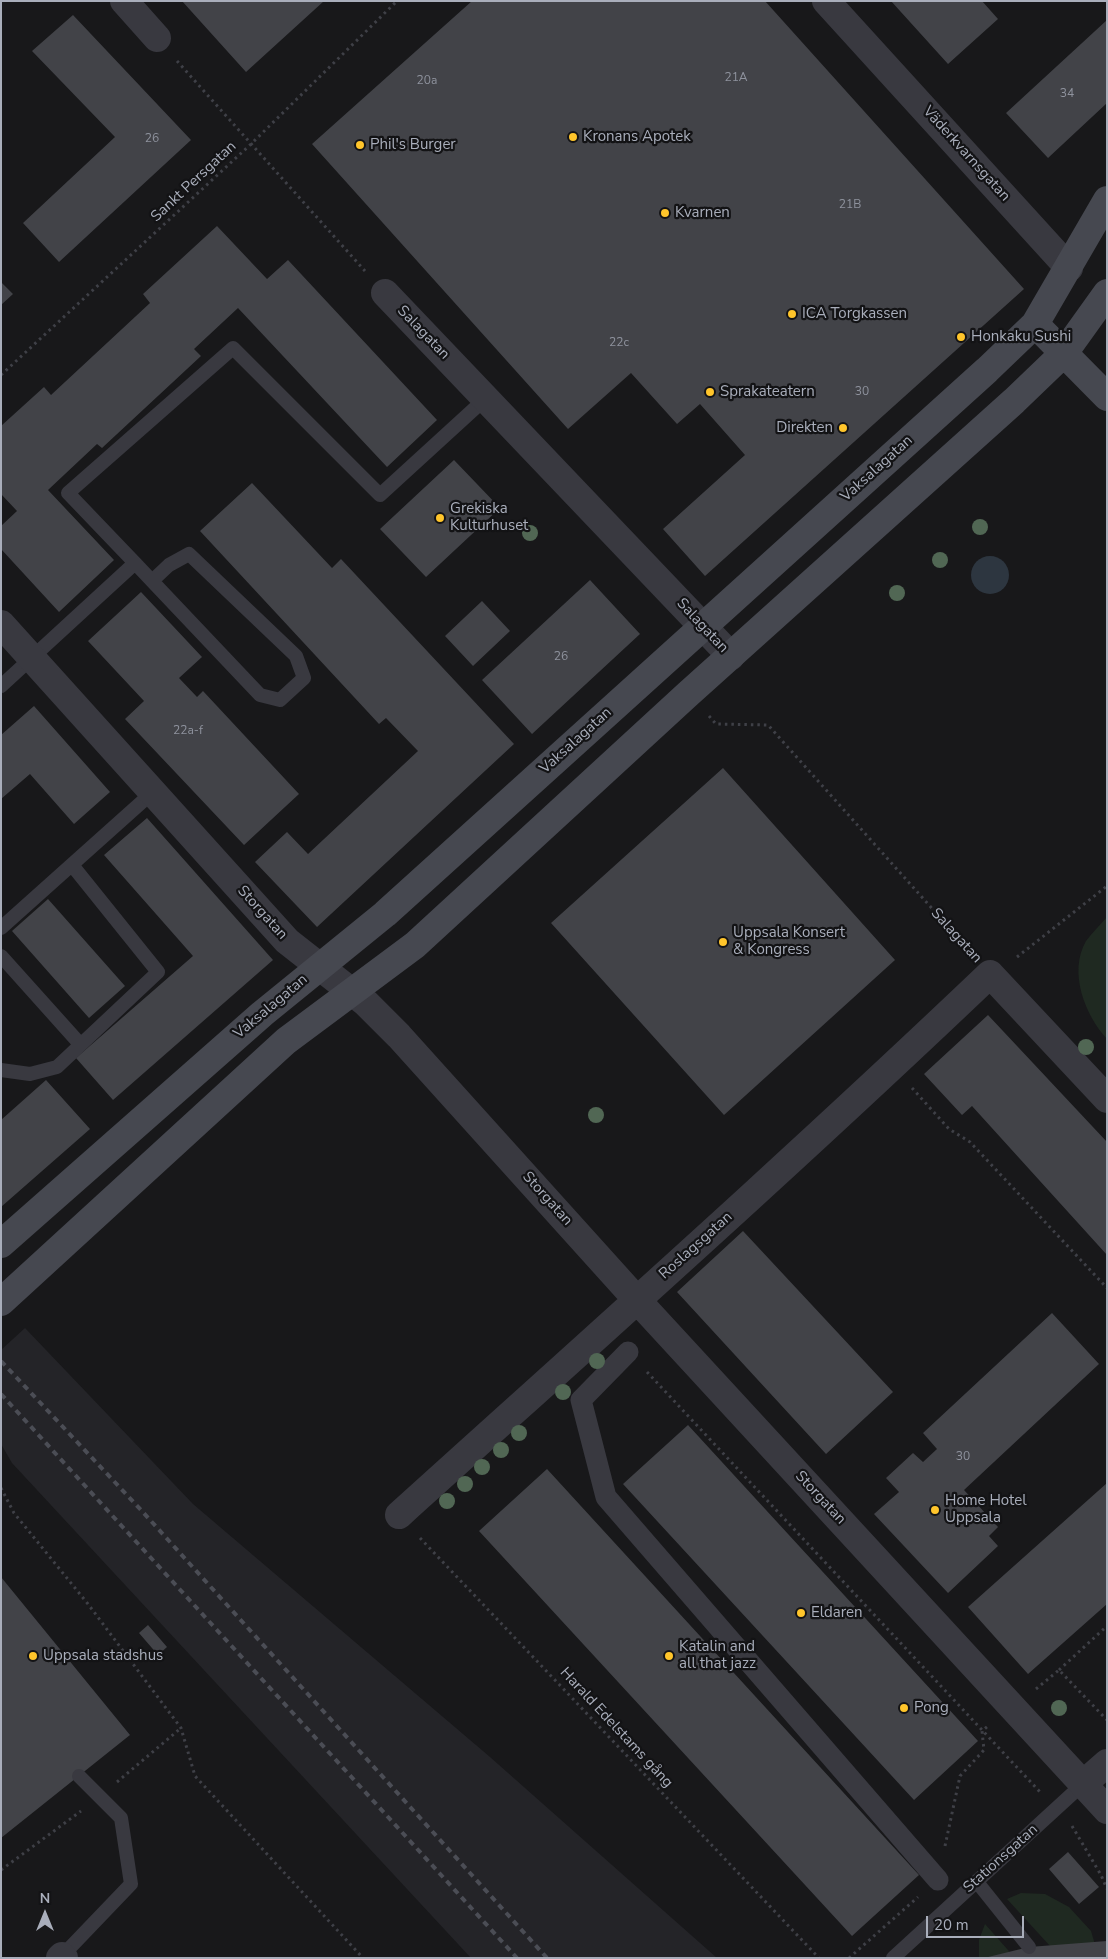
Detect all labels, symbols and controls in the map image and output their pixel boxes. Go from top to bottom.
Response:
house number: 21A [724,71,748,85]
house number: 20a [417,74,437,88]
house number: 34 [1060,87,1074,101]
street label: Väderkvarnsgatan [919,103,1013,205]
place label: Kronans Apotek [583,128,691,146]
marker: Kronans Apotek [567,131,579,143]
house number: 26 [145,132,159,146]
place label: Phil's Burger [370,136,456,154]
street label: Sankt Persgatan [148,138,240,226]
marker: Phil's Burger [354,139,366,151]
house number: 21B [839,198,861,212]
place label: Kvarnen [675,204,730,222]
marker: Kvarnen [659,207,671,219]
street label: Salagatan [393,302,453,364]
place label: ICA Torgkassen [802,305,907,323]
marker: ICA Torgkassen [786,308,798,320]
place label: Honkaku Sushi [971,328,1071,346]
marker: Honkaku Sushi [955,331,967,343]
house number: 22c [609,336,629,350]
place label: Sprakateatern [720,383,815,401]
house number: 30 [855,385,869,399]
marker: Sprakateatern [704,386,716,398]
place label: Direkten [776,419,833,437]
marker: Direkten [837,422,849,434]
street label: Vaksalagatan [837,432,917,506]
place label: Grekiska Kulturhuset [450,500,528,535]
marker: Grekiska Kulturhuset [434,512,446,524]
street label: Salagatan [672,595,732,657]
house number: 26 [554,650,568,664]
street label: Vaksalagatan [536,704,616,778]
house number: 22a-f [173,724,203,738]
street label: Storgatan [233,882,291,944]
street label: Salagatan [927,905,985,967]
place label: Uppsala Konsert & Kongress [733,924,845,959]
marker: Uppsala Konsert & Kongress [717,936,729,948]
street label: Vaksalagatan [230,971,312,1043]
street label: Storgatan [518,1168,576,1230]
street label: Roslagsgatan [656,1208,736,1284]
house number: 30 [956,1450,970,1464]
street label: Storgatan [791,1468,849,1528]
place label: Home Hotel Uppsala [945,1492,1027,1527]
marker: Home Hotel Uppsala [929,1504,941,1516]
place label: Eldaren [811,1604,863,1622]
marker: Eldaren [795,1607,807,1619]
place label: Katalin and all that jazz [679,1638,756,1673]
place label: Uppsala stadshus [43,1647,163,1665]
marker: Uppsala stadshus [27,1650,39,1662]
marker: Katalin and all that jazz [663,1650,675,1662]
street label: Harald Edelstams gång [556,1664,676,1792]
place label: Pong [914,1699,949,1717]
marker: Pong [898,1702,910,1714]
street label: Stationsgatan [960,1821,1042,1897]
north arrow [20,1889,70,1939]
text: N [40,1889,50,1908]
scale bar [928,1906,1026,1938]
text: 20 m [934,1915,969,1935]

